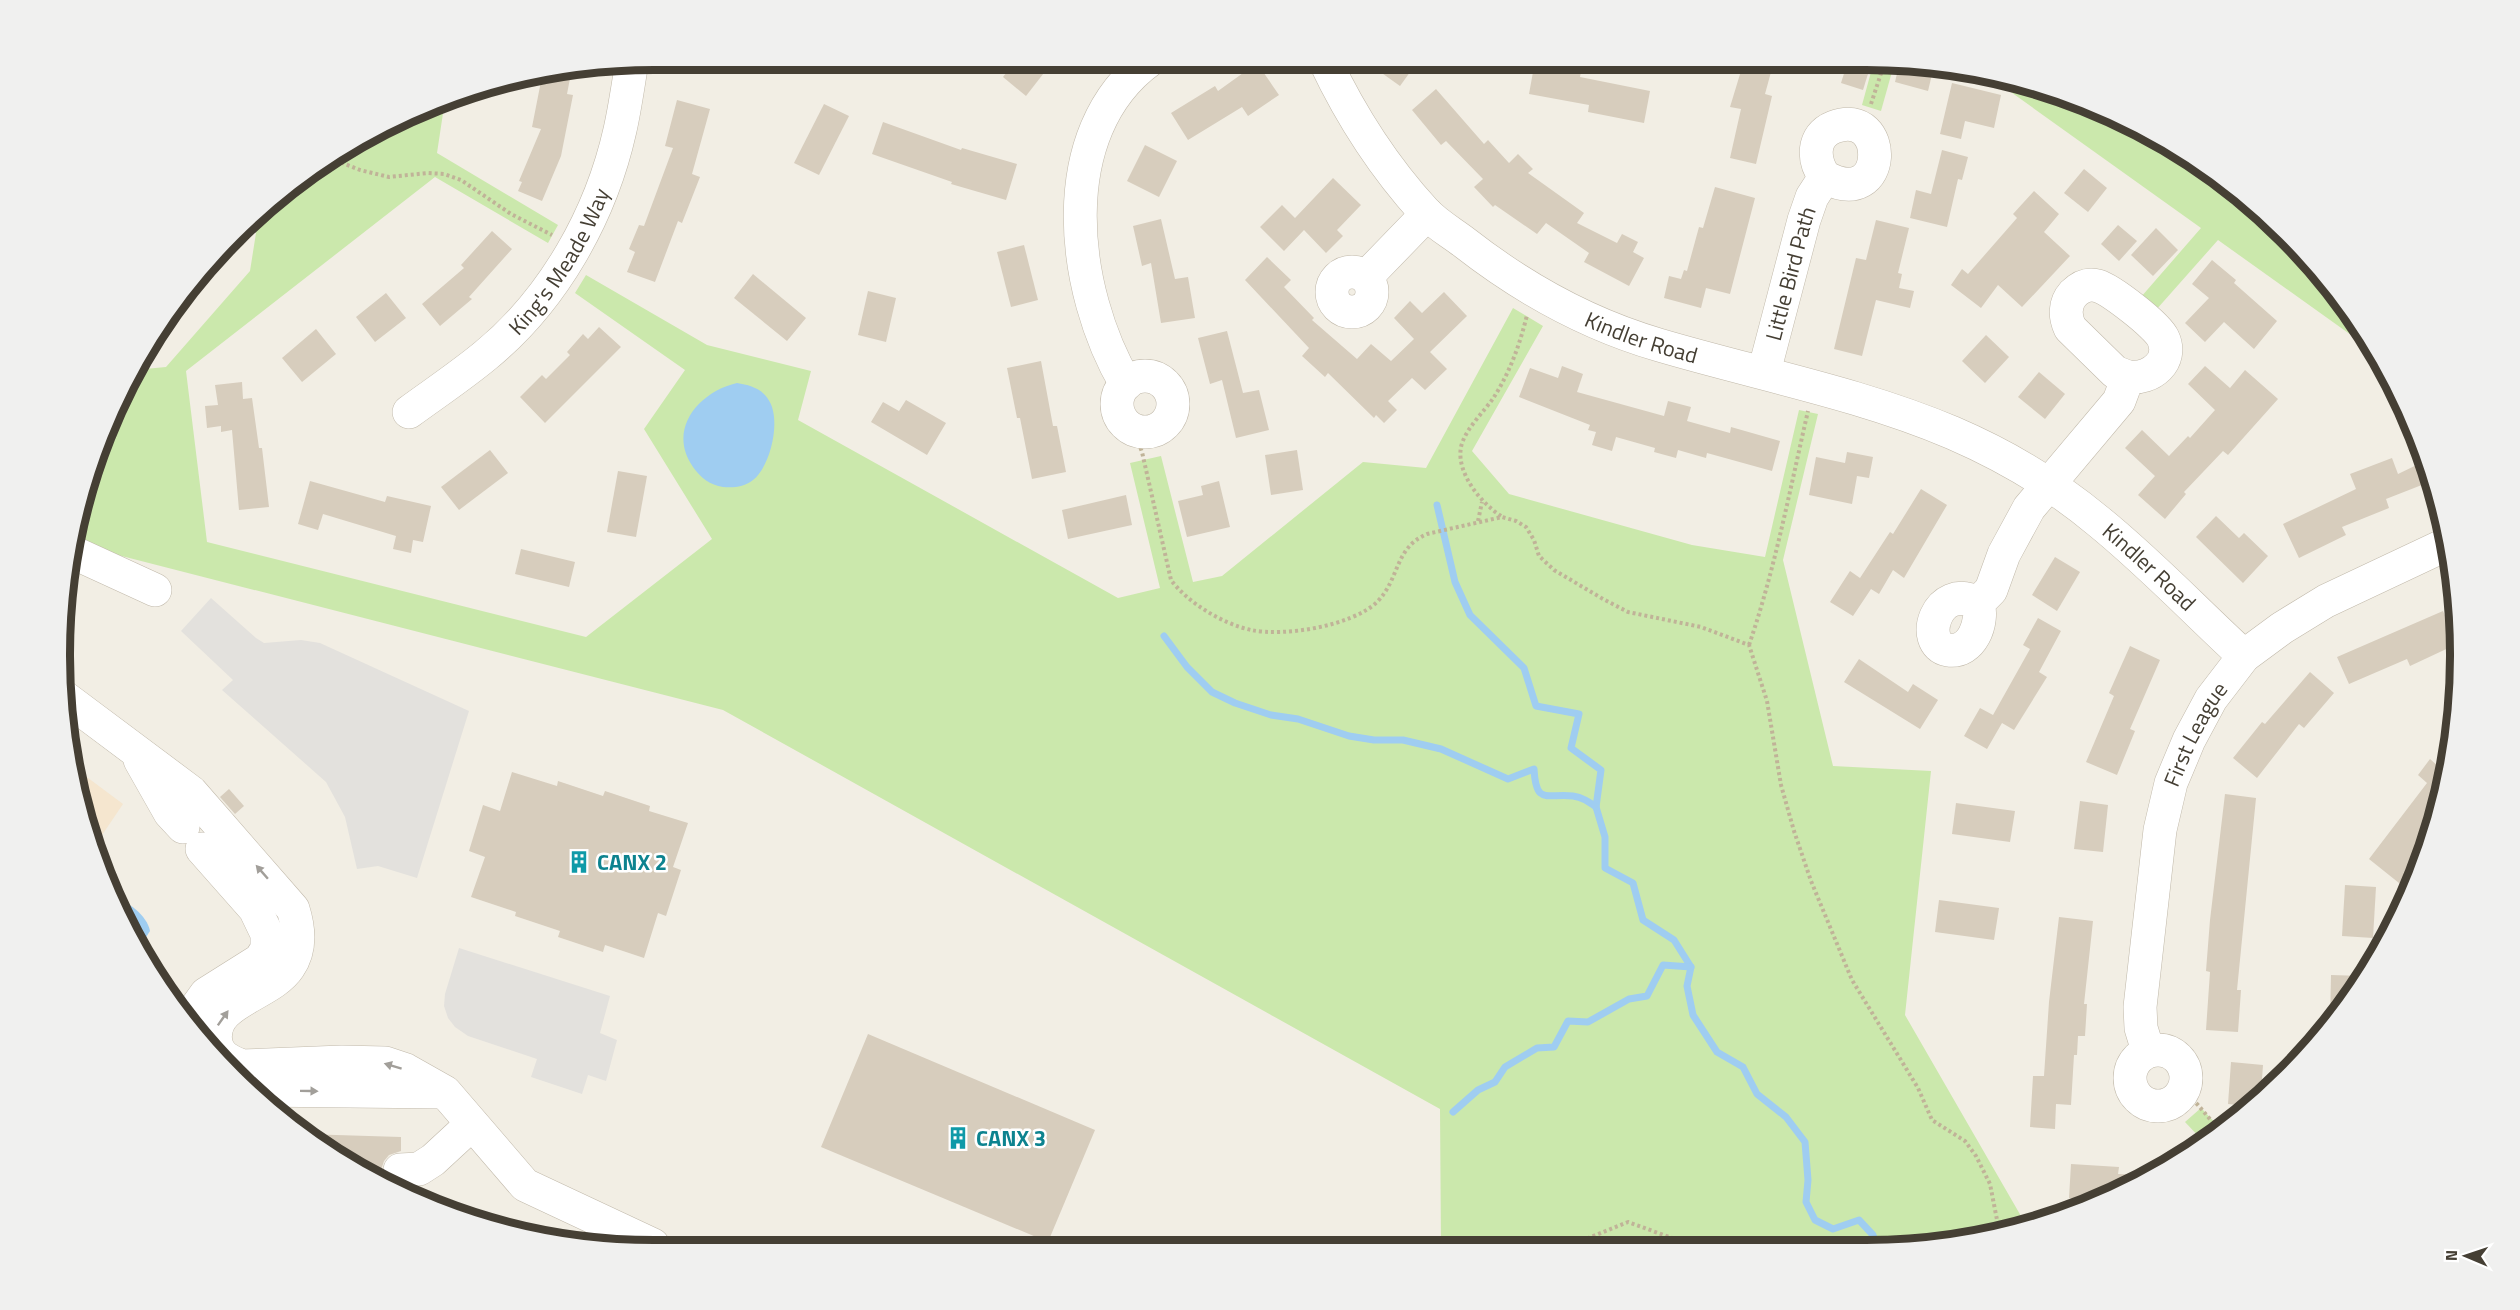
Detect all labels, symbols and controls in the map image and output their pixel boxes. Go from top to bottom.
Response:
street label: King's Meade Way [500,183,618,343]
street label: Little Bird Path [1756,202,1825,344]
street label: Kindler Road [1579,302,1702,372]
street label: Kindler Road [2095,514,2204,619]
street label: First League [2154,674,2236,792]
place label: CANX 2 [597,845,667,879]
building icon: CANX 2 [566,849,592,875]
one-way arrow [256,865,269,880]
one-way arrow [217,1010,229,1026]
one-way arrow [384,1061,402,1070]
one-way arrow [299,1086,318,1096]
place label: CANX 3 [976,1121,1046,1155]
building icon: CANX 3 [945,1125,971,1151]
north arrow [2436,1226,2496,1286]
text: N [2439,1250,2463,1261]

